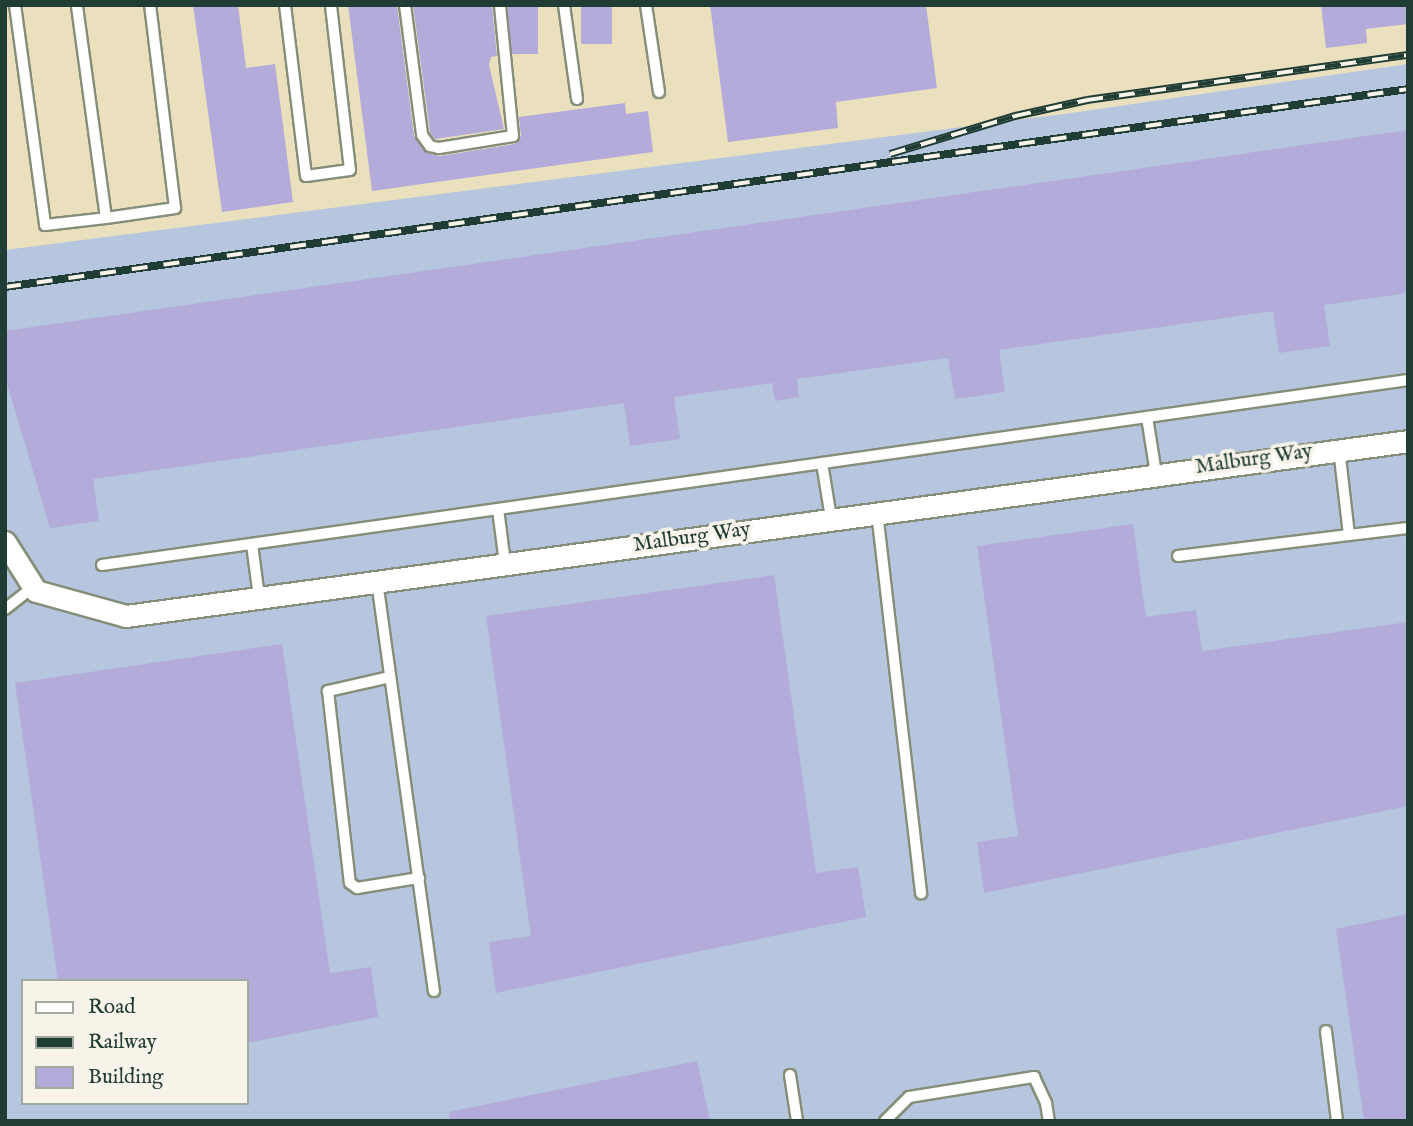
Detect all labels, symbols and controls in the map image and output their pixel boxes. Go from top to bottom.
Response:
street label: Malburg Way [1194,439,1314,481]
street label: Malburg Way [632,517,752,559]
legend [21,979,248,1105]
text: Road [88,994,135,1021]
text: Railway [88,1029,157,1056]
text: Building [88,1064,163,1091]

